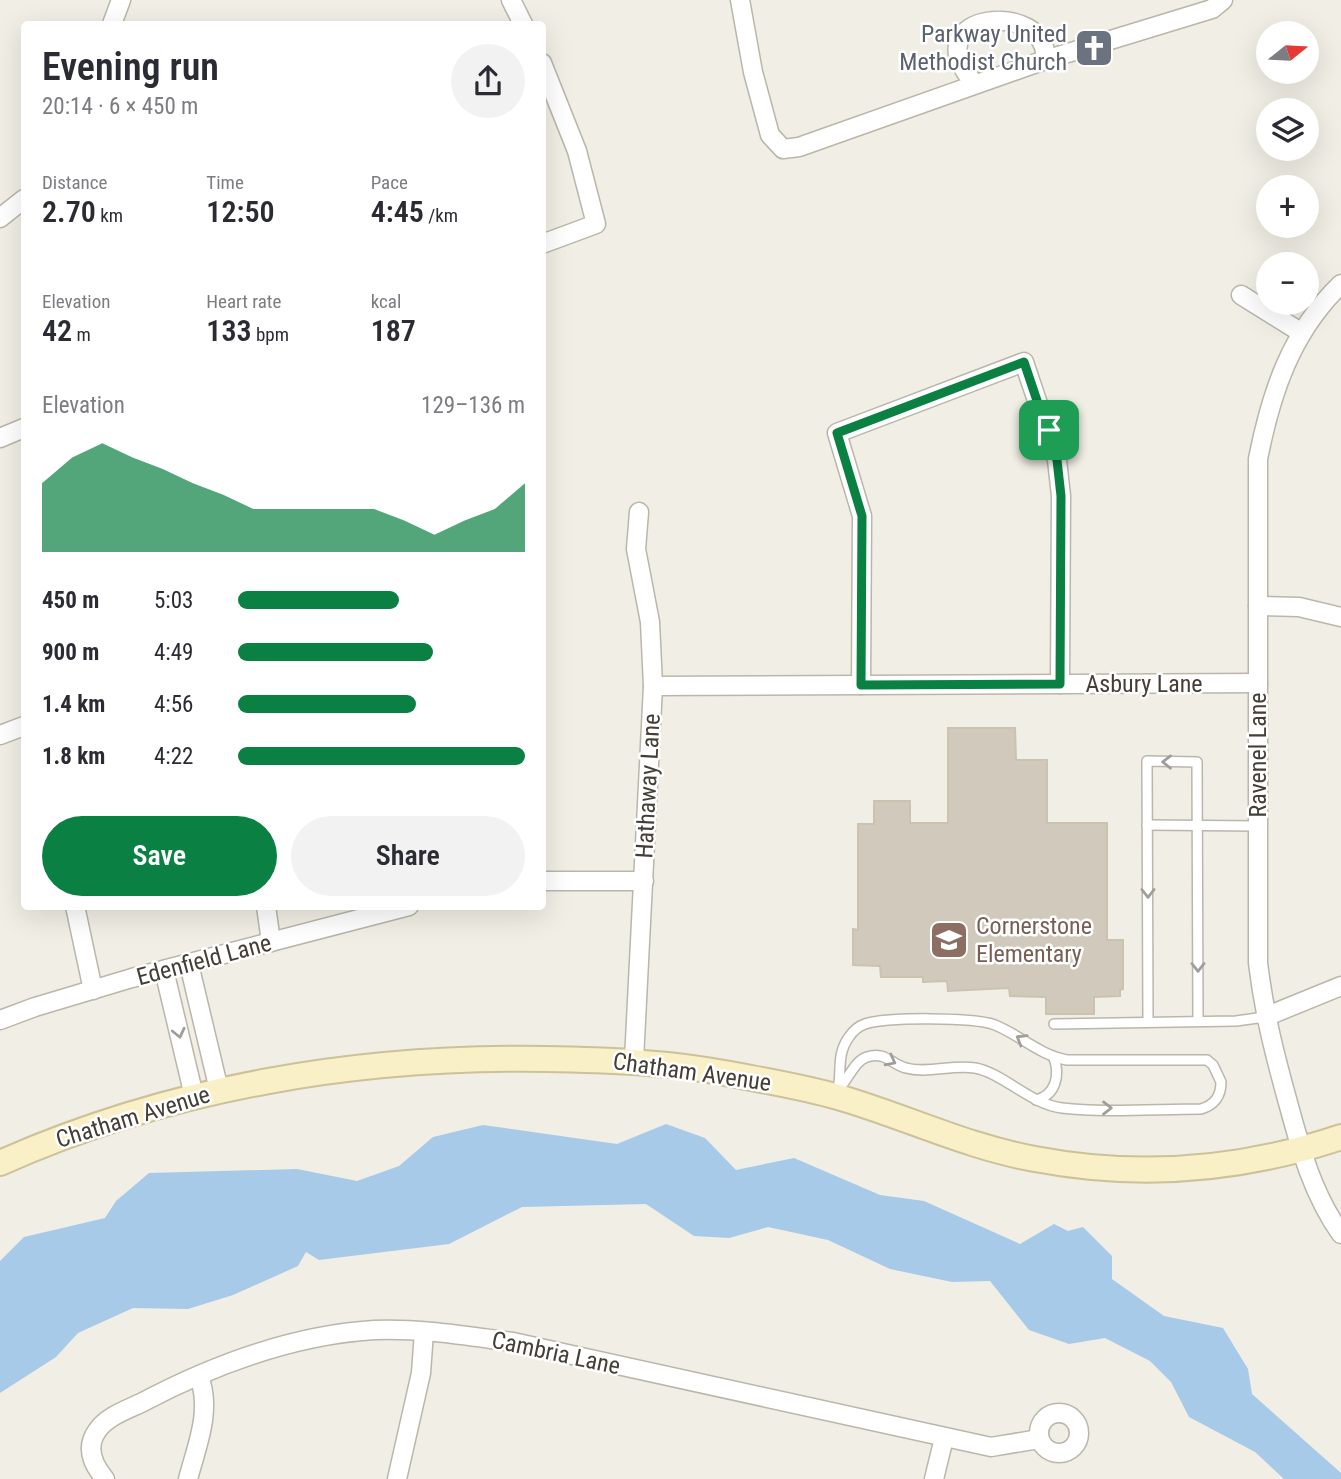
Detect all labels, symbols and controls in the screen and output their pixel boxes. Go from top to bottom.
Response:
place label: Parkway United Methodist Church [899,20,1067,76]
north arrow [1256,21,1320,84]
map controls [1256,21,1319,315]
church icon: Parkway United Methodist Church [1073,27,1115,69]
button: share [451,44,525,118]
text: Evening run [42,45,219,89]
text: 20:14 · 6 × 450 m [42,93,198,120]
button: layers [1256,98,1319,161]
text: Distance [42,171,107,194]
text: Time [206,171,244,194]
text: Pace [371,171,408,194]
button: + [1256,175,1319,238]
text: 2.70 [42,194,96,229]
text: 12:50 [206,194,275,229]
text: 4:45 [371,194,424,229]
text: km [96,204,123,227]
text: /km [424,204,458,227]
button: − [1256,252,1319,315]
text: Elevation [42,290,110,313]
text: Heart rate [206,290,281,313]
text: kcal [371,290,401,313]
text: 42 [42,313,72,348]
text: 133 [206,313,252,348]
text: 187 [371,313,416,348]
text: m [72,323,91,346]
text: bpm [252,323,289,346]
text: Elevation [42,392,125,419]
text: 129–136 m [421,392,525,419]
pin [1019,400,1079,460]
icon: arrive [1030,411,1068,449]
text: 450 m [42,587,99,614]
text: 5:03 [154,587,193,614]
text: 900 m [42,639,99,666]
text: 4:49 [154,639,193,666]
street label: Asbury Lane [1085,670,1203,698]
text: 1.4 km [42,691,105,718]
text: 4:56 [154,691,193,718]
street label: Ravenel Lane [1244,692,1272,818]
street label: Hathaway Lane [630,713,666,859]
text: 1.8 km [42,743,105,770]
text: 4:22 [154,743,193,770]
one-way arrow [1162,754,1173,769]
button: Save [42,816,277,896]
button: Share [291,816,525,896]
one-way arrow [1140,888,1155,899]
place label: Cornerstone Elementary [976,912,1092,968]
school or university icon: Cornerstone Elementary [928,919,970,961]
street label: Edenfield Lane [134,929,274,991]
one-way arrow [1190,962,1206,973]
one-way arrow [171,1027,185,1039]
one-way arrow [1015,1034,1028,1047]
street label: Chatham Avenue [611,1047,773,1097]
one-way arrow [884,1052,896,1066]
street label: Chatham Avenue [53,1080,213,1154]
one-way arrow [1102,1100,1112,1116]
street label: Cambria Lane [489,1326,623,1380]

